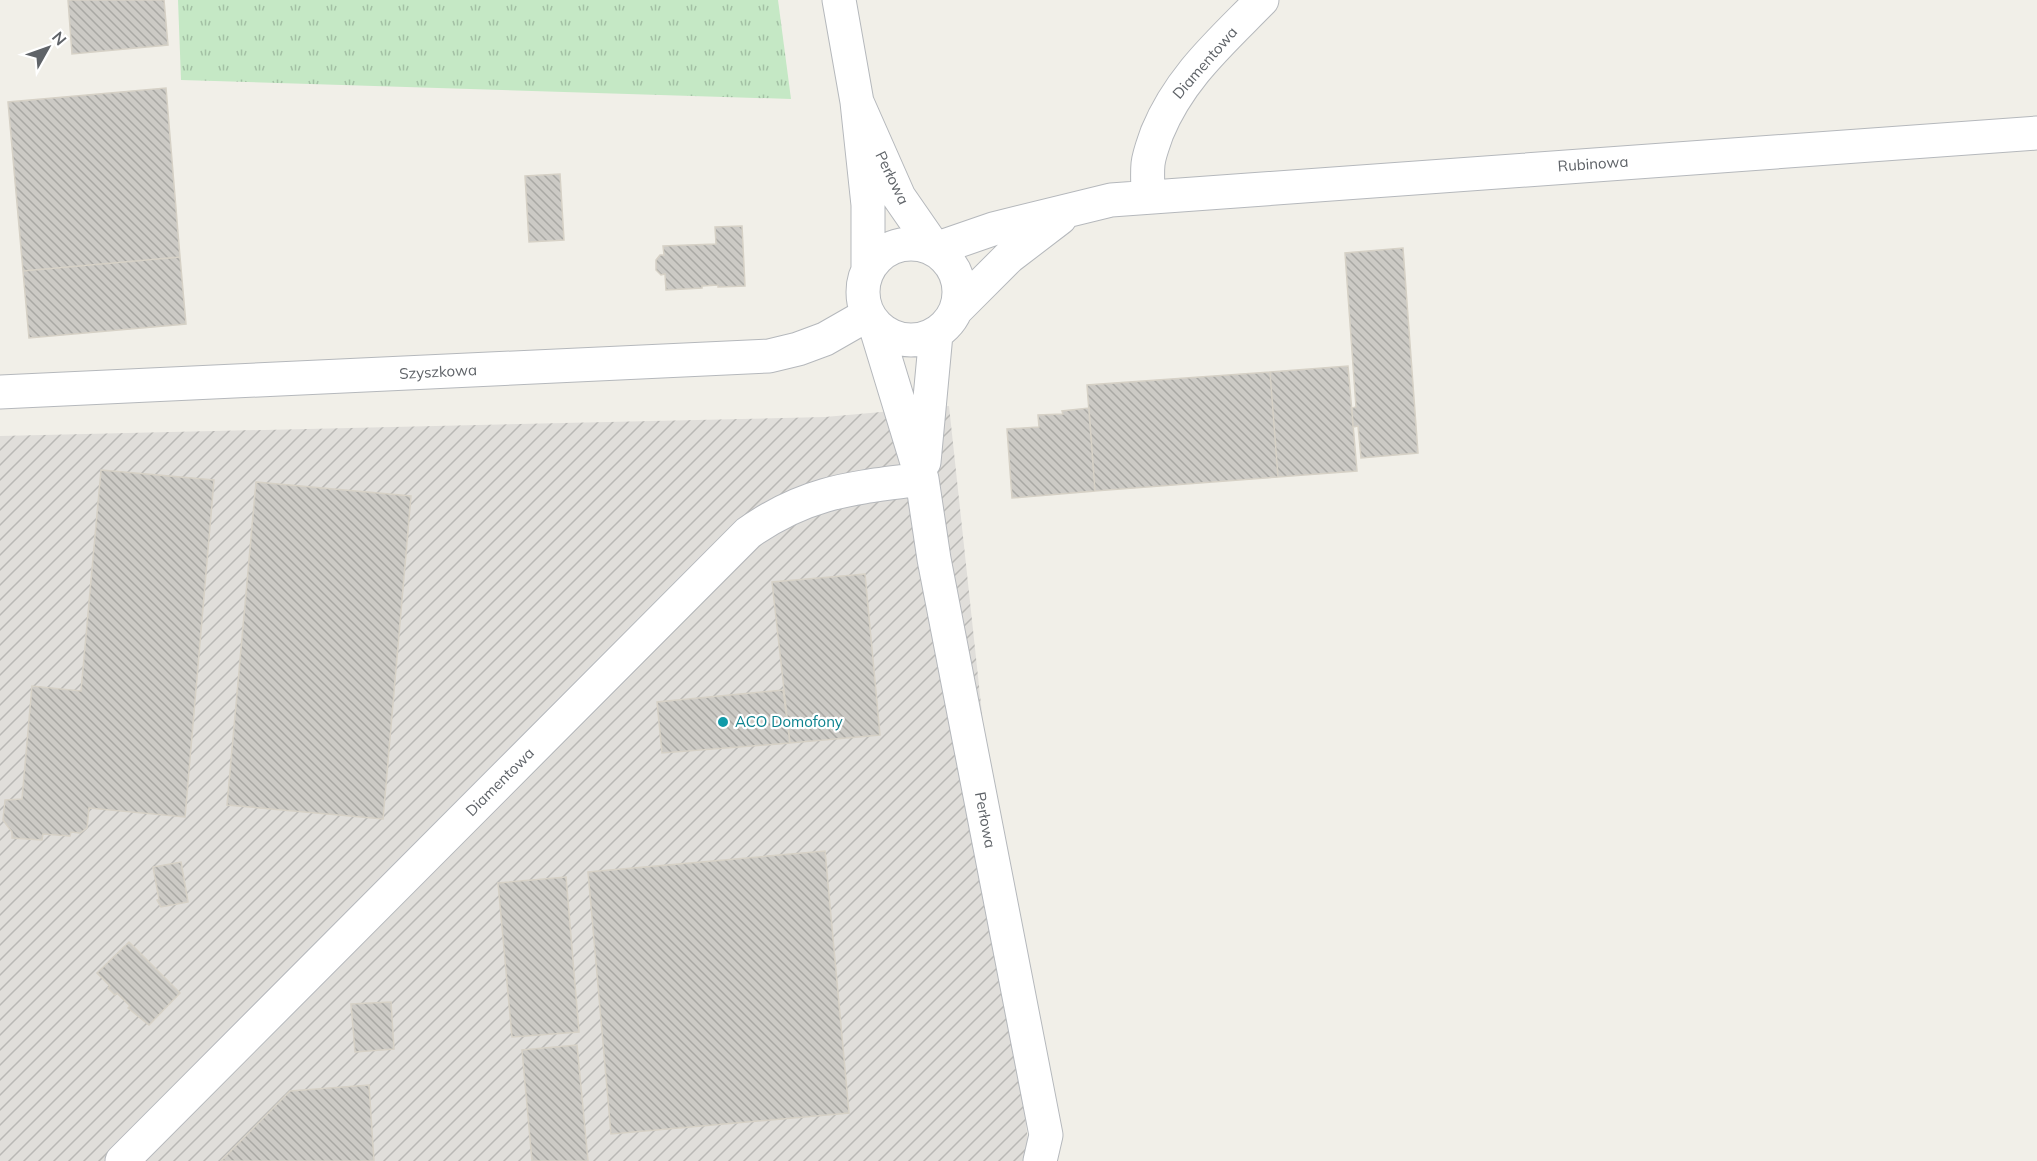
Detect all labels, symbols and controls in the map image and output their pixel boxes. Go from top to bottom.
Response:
north arrow [18,18,78,78]
street label: Diamentowa [1168,23,1241,103]
text: N [48,27,71,49]
street label: Perłowa [871,148,913,208]
street label: Rubinowa [1557,152,1629,175]
street label: Szyszkowa [399,360,477,383]
place label: ACO Domofony [735,712,843,731]
marker: ACO Domofony [716,715,730,729]
street label: Diamentowa [461,743,538,820]
street label: Perłowa [971,790,1000,850]

